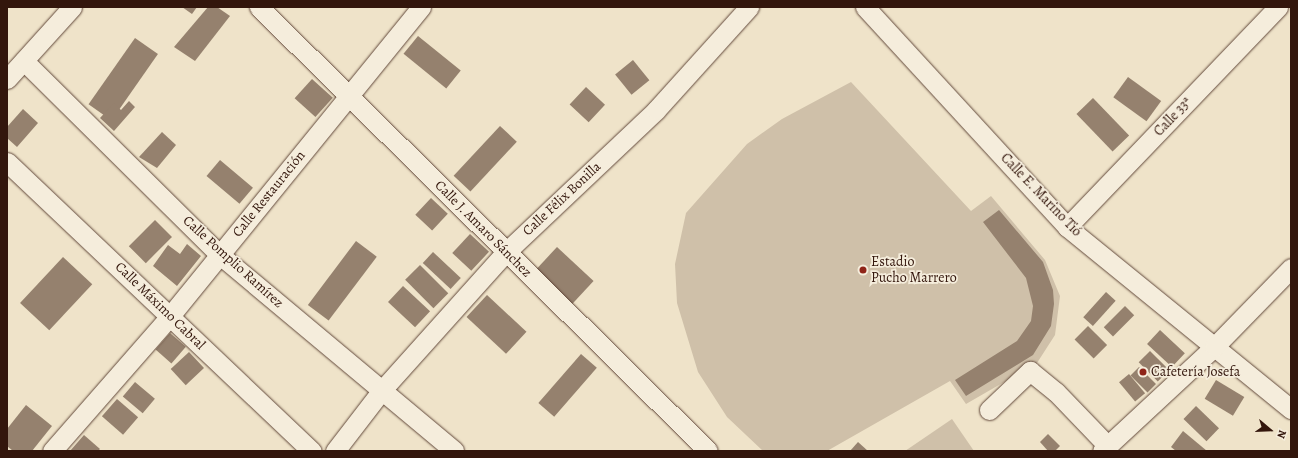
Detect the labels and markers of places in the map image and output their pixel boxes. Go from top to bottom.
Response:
place label: Estadio Pucho Marrero [871,254,957,286]
marker: Estadio Pucho Marrero [858,265,868,275]
place label: Cafetería Josefa [1151,364,1240,380]
marker: Cafetería Josefa [1138,367,1148,377]

